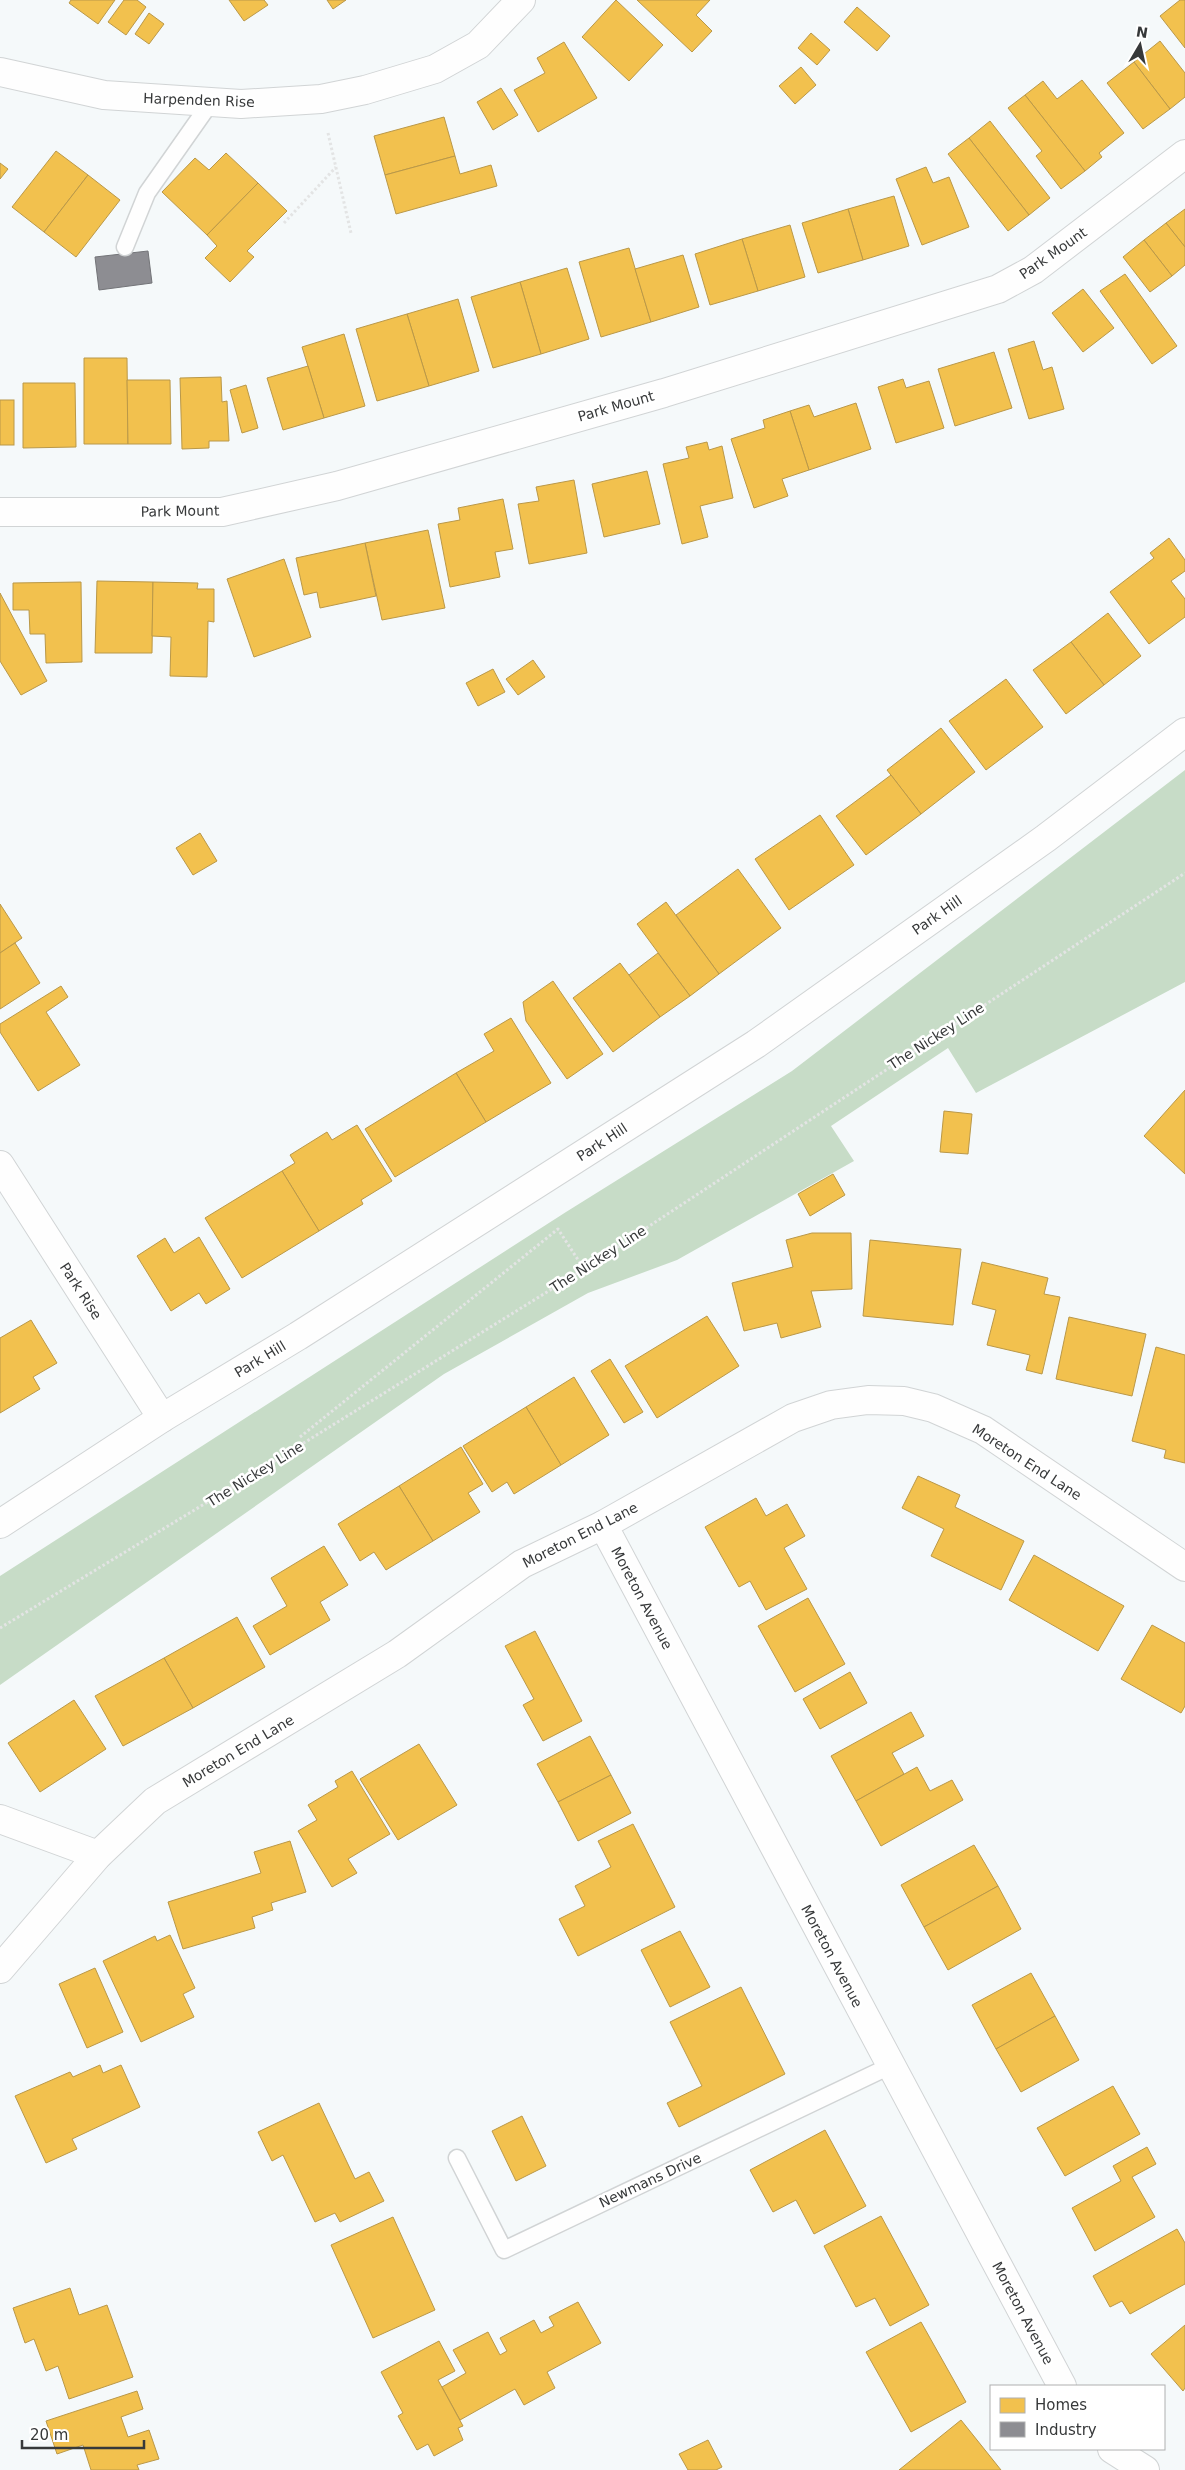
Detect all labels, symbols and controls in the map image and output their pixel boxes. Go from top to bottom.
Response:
north arrow [1115,20,1165,70]
text: N [1135,23,1149,41]
street label: Harpenden Rise [143,90,255,110]
street label: Park Mount [1016,224,1090,282]
street label: Park Mount [576,387,656,425]
street label: Park Mount [141,502,220,520]
street label: Park Hill [909,892,965,938]
street label: The Nickey Line [884,999,987,1073]
street label: Park Hill [574,1120,630,1164]
street label: The Nickey Line [546,1222,649,1296]
street label: Park Rise [57,1260,105,1322]
street label: Park Hill [231,1337,289,1381]
street label: Moreton End Lane [969,1421,1085,1503]
street label: The Nickey Line [203,1438,306,1511]
street label: Moreton End Lane [520,1499,640,1571]
street label: Moreton Avenue [608,1544,676,1652]
street label: Moreton End Lane [179,1711,297,1791]
street label: Moreton Avenue [798,1902,866,2010]
street label: Newmans Drive [596,2149,704,2211]
street label: Moreton Avenue [989,2259,1057,2367]
legend [990,2385,1165,2450]
text: Homes [1035,2396,1087,2414]
scale bar [22,2418,145,2450]
text: Industry [1035,2421,1097,2439]
text: 20 m [30,2426,68,2444]

